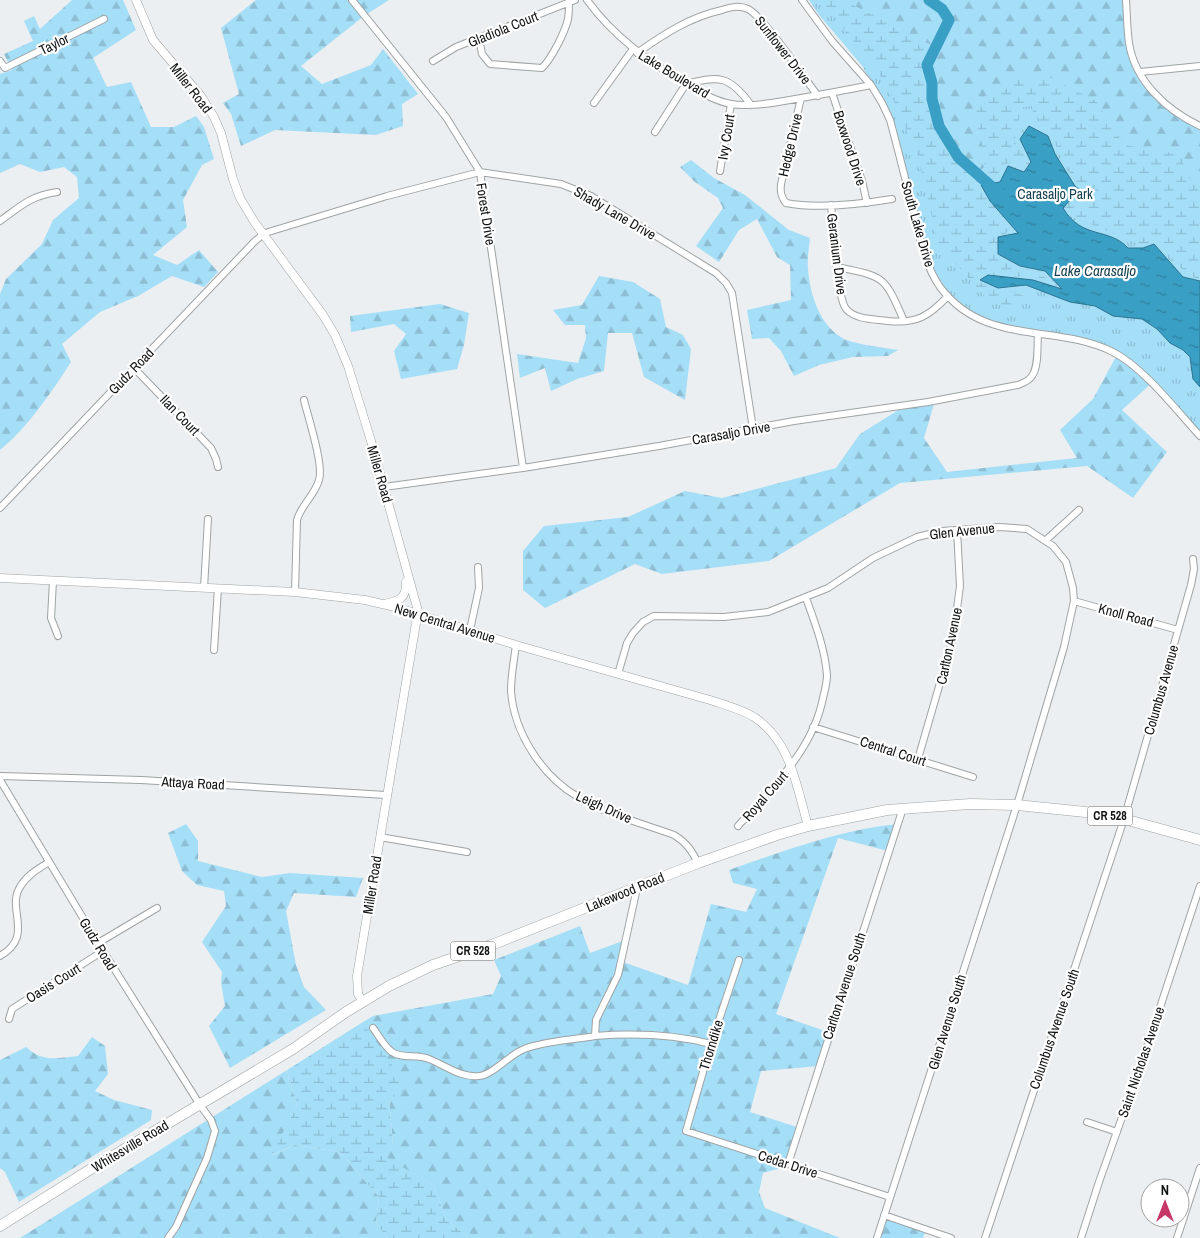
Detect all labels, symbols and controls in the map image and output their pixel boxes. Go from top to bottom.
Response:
street label: Gladiola Court [465,7,541,51]
street label: Sunflower Drive [751,12,815,88]
street label: Taylor [36,29,72,59]
street label: Lake Boulevard [635,46,713,102]
street label: Miller Road [166,59,216,117]
street label: Boxwood Drive [829,108,871,188]
street label: Hedge Drive [774,112,806,178]
street label: Ivy Court [714,113,738,161]
street label: South Lake Drive [897,179,939,269]
street label: Forest Drive [472,182,500,246]
street label: Shady Lane Drive [571,182,659,244]
park label: Carasaljo Park [1017,185,1093,203]
street label: Geranium Drive [823,212,851,296]
water label: Lake Carasaljo [1054,260,1136,281]
street label: Gudz Road [104,344,158,398]
street label: Ilan Court [156,391,204,439]
street label: Carasaljo Drive [690,417,772,449]
street label: Miller Road [363,443,397,505]
street label: Glen Avenue [928,519,996,543]
street label: New Central Avenue [392,599,498,647]
street label: Knoll Road [1097,599,1155,631]
street label: Carlton Avenue [932,606,966,686]
street label: Columbus Avenue [1140,643,1182,737]
street label: Central Court [858,732,928,770]
street label: Royal Court [738,767,792,825]
street label: Attaya Road [160,772,225,794]
street label: Leigh Drive [573,787,635,827]
road number: CR 528 [1088,806,1132,826]
street label: Miller Road [359,855,385,915]
street label: Lakewood Road [583,868,667,916]
street label: Gudz Road [75,914,121,974]
street label: Carlton Avenue South [818,930,870,1042]
road number: CR 528 [450,941,496,960]
street label: Oasis Court [22,959,84,1007]
street label: Columbus Avenue South [1025,966,1083,1092]
street label: Glen Avenue South [924,972,970,1072]
street label: Saint Nicholas Avenue [1114,1004,1168,1120]
street label: Thorndike [695,1018,727,1072]
street label: Whitesville Road [88,1116,172,1176]
street label: Cedar Drive [756,1146,820,1182]
north arrow [1140,1178,1190,1228]
text: N [1161,1181,1169,1199]

